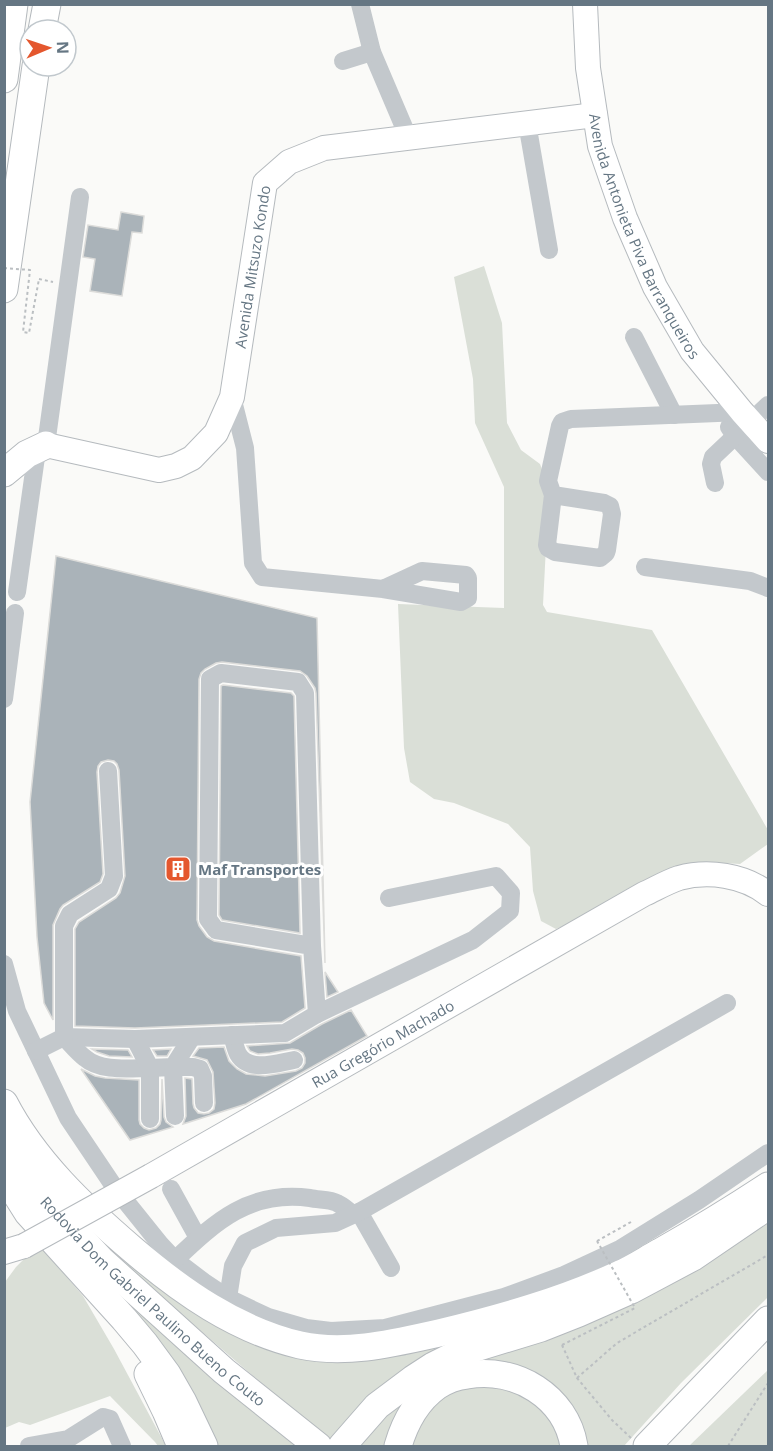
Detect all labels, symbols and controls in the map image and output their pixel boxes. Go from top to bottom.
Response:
north arrow [18,18,78,78]
text: N [52,41,74,54]
street label: Avenida Antonieta Piva Barranqueiros [585,112,704,363]
street label: Avenida Mitsuzo Kondo [230,184,275,349]
building icon: Maf Transportes [163,854,193,884]
place label: Maf Transportes [198,859,321,879]
street label: Rua Gregório Machado [308,995,458,1092]
street label: Rodovia Dom Gabriel Paulino Bueno Couto [36,1192,270,1410]

